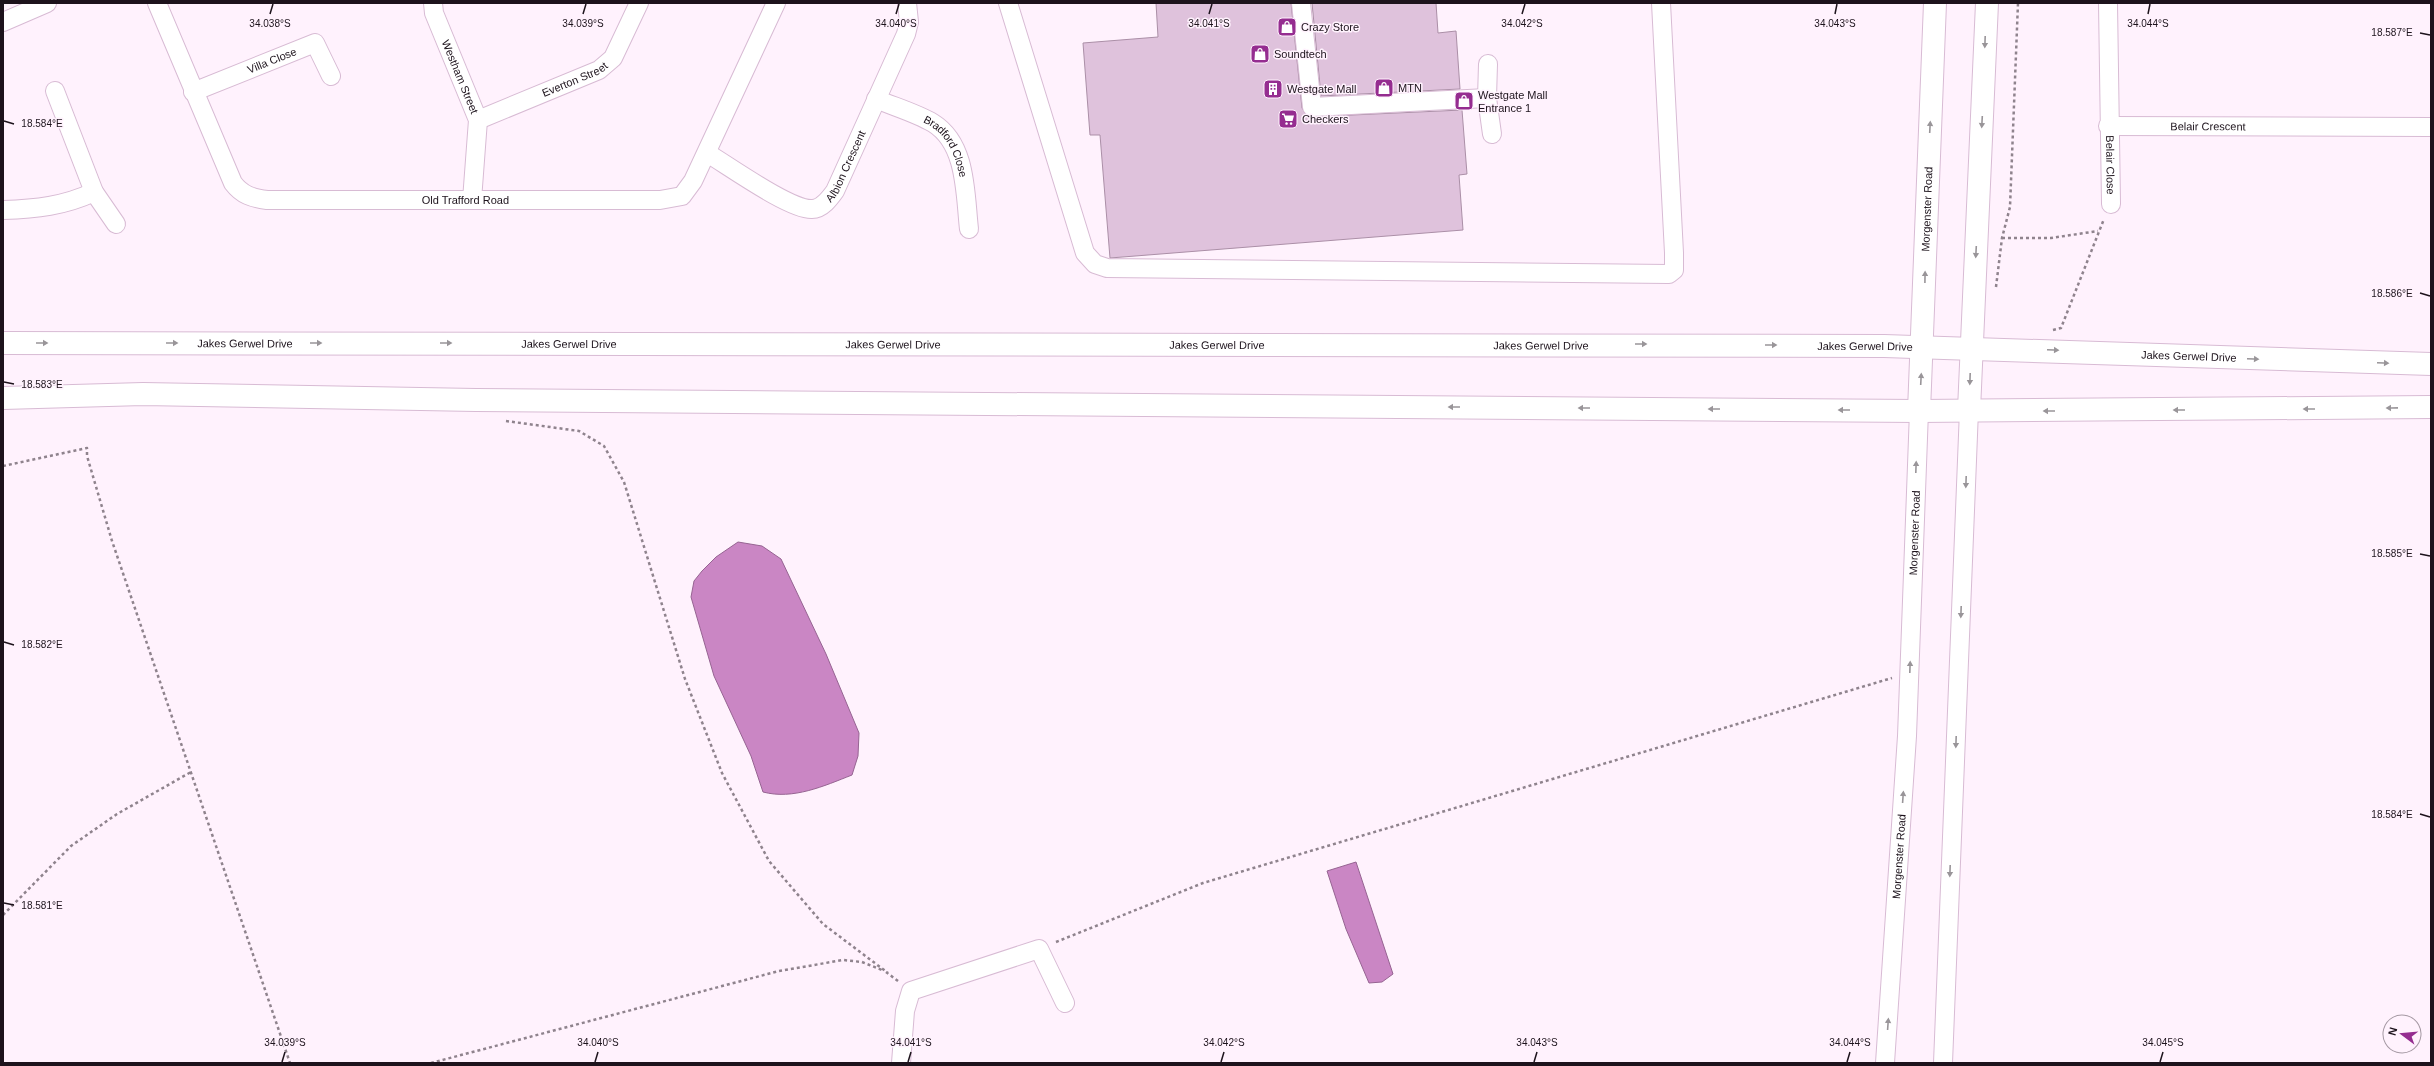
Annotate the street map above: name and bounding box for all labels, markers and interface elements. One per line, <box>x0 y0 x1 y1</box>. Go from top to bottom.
shop icon: Crazy Store <box>1276 16 1298 38</box>
text: 34.038°S <box>249 18 291 29</box>
text: 34.039°S <box>562 18 604 29</box>
text: 34.040°S <box>875 18 917 29</box>
text: 34.041°S <box>1188 18 1230 29</box>
text: 34.042°S <box>1501 18 1543 29</box>
text: 34.043°S <box>1814 18 1856 29</box>
text: 34.044°S <box>2127 18 2169 29</box>
place label: Crazy Store <box>1301 21 1359 33</box>
text: 18.587°E <box>2371 27 2413 38</box>
one-way arrow <box>1982 36 1989 48</box>
street label: Westham Street <box>440 38 481 115</box>
shop icon: Soundtech <box>1249 43 1271 65</box>
street label: Villa Close <box>246 45 298 76</box>
place label: Soundtech <box>1274 48 1327 60</box>
street label: Everton Street <box>540 59 610 99</box>
shop icon: MTN <box>1373 77 1395 99</box>
building icon: Westgate Mall <box>1262 78 1284 100</box>
place label: MTN <box>1398 82 1422 94</box>
place label: Westgate Mall <box>1287 83 1357 95</box>
place label: Westgate Mall Entrance 1 <box>1478 89 1548 114</box>
shop icon: Westgate Mall Entrance 1 <box>1453 90 1475 112</box>
supermarket icon: Checkers <box>1277 108 1299 130</box>
street label: Bradford Close <box>922 113 969 178</box>
place label: Checkers <box>1302 113 1349 125</box>
one-way arrow <box>1979 116 1985 129</box>
text: 18.584°E <box>21 118 63 129</box>
street label: Belair Crescent <box>2170 120 2246 132</box>
one-way arrow <box>1926 121 1933 133</box>
street label: Albion Crescent <box>823 129 868 204</box>
street label: Belair Close <box>2104 135 2117 195</box>
street label: Morgenster Road <box>1919 166 1935 252</box>
street label: Old Trafford Road <box>422 194 509 206</box>
one-way arrow <box>1972 246 1979 258</box>
one-way arrow <box>1922 270 1928 283</box>
text: 18.586°E <box>2371 288 2413 299</box>
street label: Jakes Gerwel Drive <box>197 337 293 349</box>
street label: Jakes Gerwel Drive <box>521 338 617 350</box>
street label: Jakes Gerwel Drive <box>845 338 941 350</box>
street label: Jakes Gerwel Drive <box>1169 339 1265 351</box>
street label: Jakes Gerwel Drive <box>1493 339 1589 352</box>
one-way arrow <box>36 340 49 346</box>
one-way arrow <box>166 340 179 346</box>
one-way arrow <box>310 340 323 346</box>
one-way arrow <box>440 340 453 346</box>
street label: Jakes Gerwel Drive <box>1817 340 1913 353</box>
one-way arrow <box>1635 341 1648 347</box>
one-way arrow <box>1765 342 1778 348</box>
one-way arrow <box>2047 347 2060 353</box>
street label: Jakes Gerwel Drive <box>2141 348 2237 364</box>
one-way arrow <box>2247 355 2259 362</box>
one-way arrow <box>2377 360 2390 366</box>
one-way arrow <box>1917 373 1924 385</box>
one-way arrow <box>1967 373 1973 386</box>
text: 18.583°E <box>21 379 63 390</box>
one-way arrow <box>1447 404 1460 410</box>
one-way arrow <box>1577 405 1590 411</box>
one-way arrow <box>2385 405 2398 411</box>
one-way arrow <box>1707 406 1720 412</box>
one-way arrow <box>2302 406 2315 412</box>
one-way arrow <box>1837 407 1850 413</box>
one-way arrow <box>2172 407 2185 413</box>
one-way arrow <box>2042 408 2055 414</box>
one-way arrow <box>1913 460 1919 473</box>
one-way arrow <box>1963 476 1970 488</box>
street label: Morgenster Road <box>1907 490 1922 576</box>
text: 18.585°E <box>2371 548 2413 559</box>
one-way arrow <box>1958 606 1964 619</box>
text: 18.582°E <box>21 639 63 650</box>
one-way arrow <box>1907 660 1913 673</box>
one-way arrow <box>1952 736 1959 748</box>
one-way arrow <box>1900 791 1907 803</box>
text: 18.584°E <box>2371 809 2413 820</box>
street label: Morgenster Road <box>1890 814 1908 899</box>
one-way arrow <box>1947 865 1954 878</box>
text: 18.581°E <box>21 900 63 911</box>
north arrow <box>2382 1014 2422 1054</box>
one-way arrow <box>1884 1018 1891 1030</box>
text: N <box>2386 1026 2399 1037</box>
text: 34.039°S <box>264 1037 306 1048</box>
text: 34.040°S <box>577 1037 619 1048</box>
text: 34.041°S <box>890 1037 932 1048</box>
text: 34.042°S <box>1203 1037 1245 1048</box>
text: 34.043°S <box>1516 1037 1558 1048</box>
text: 34.044°S <box>1829 1037 1871 1048</box>
text: 34.045°S <box>2142 1037 2184 1048</box>

